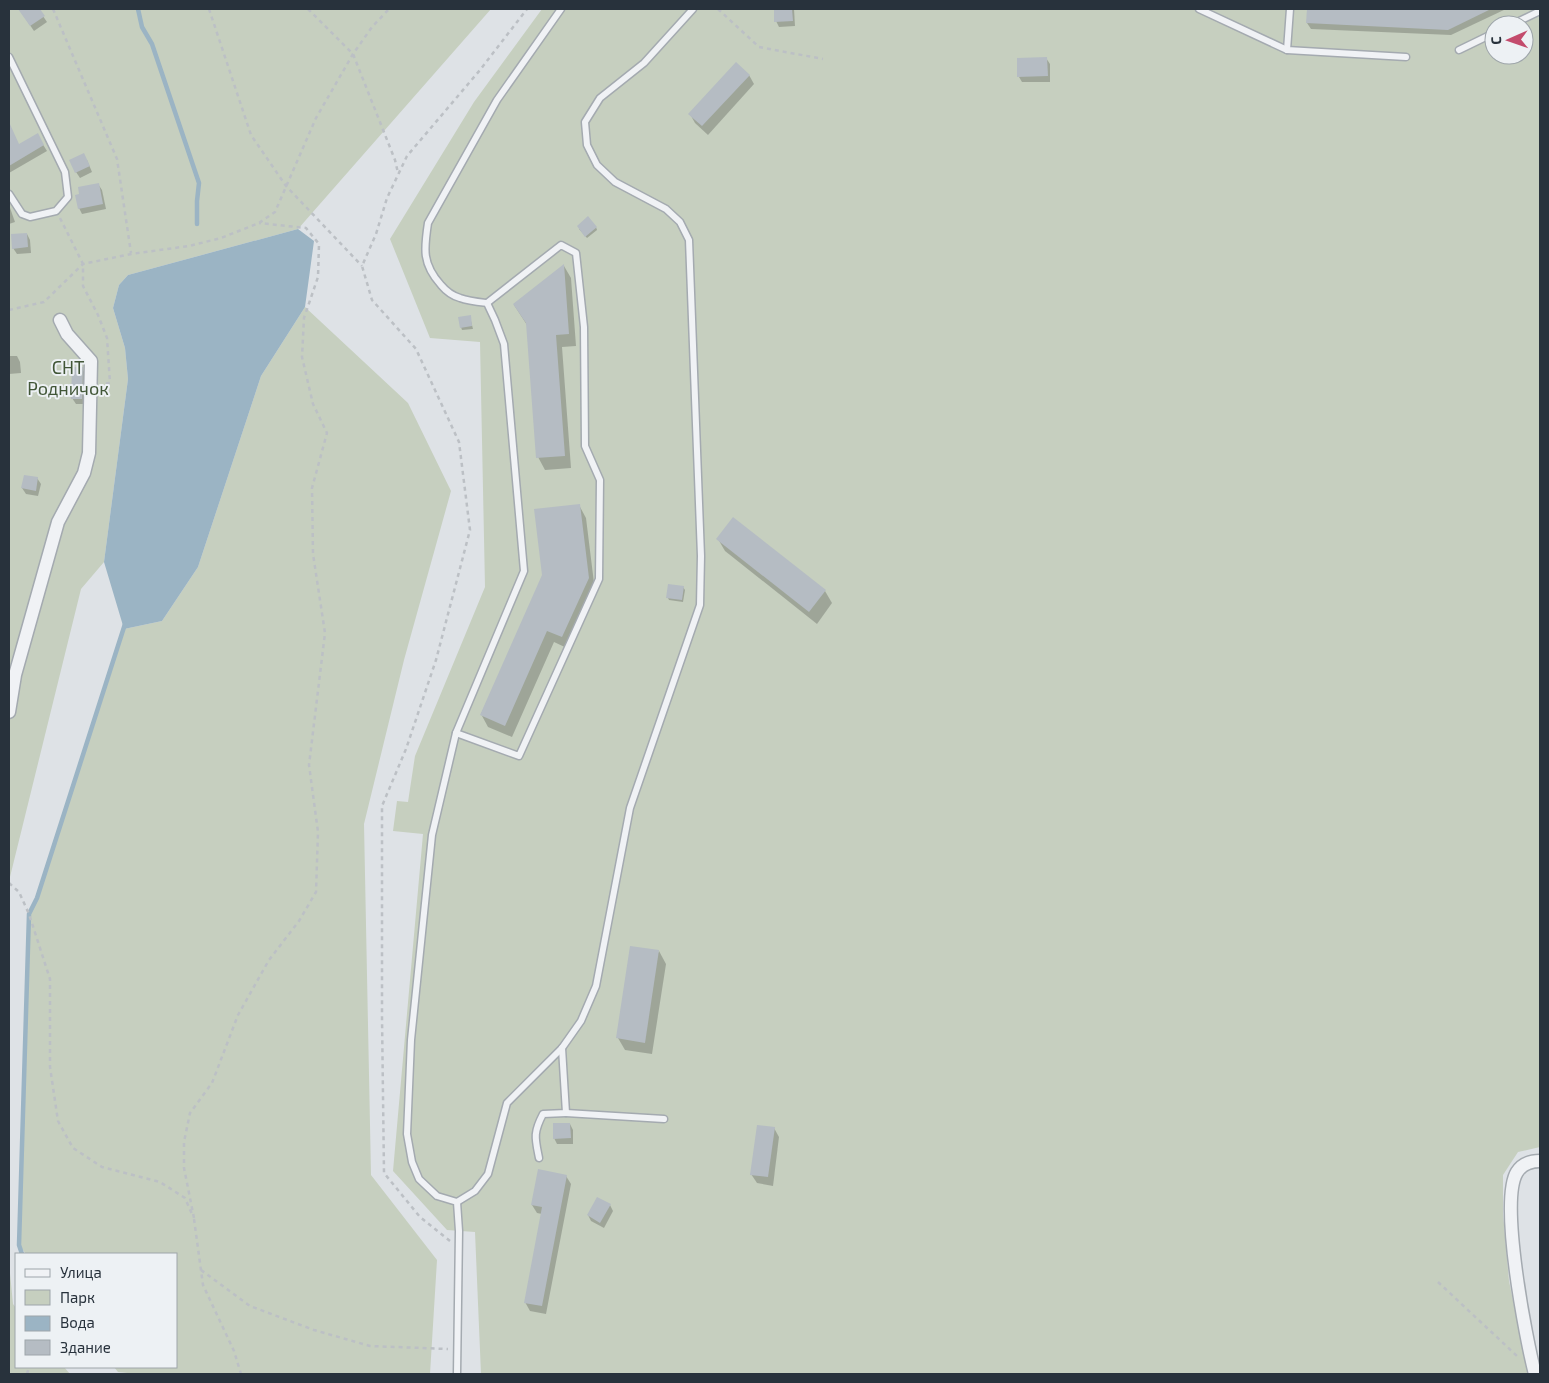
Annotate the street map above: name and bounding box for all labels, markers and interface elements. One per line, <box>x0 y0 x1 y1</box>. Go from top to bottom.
north arrow <box>1484 15 1534 65</box>
text: С <box>1487 36 1504 45</box>
park label: СНТ Родничок <box>27 356 109 399</box>
legend <box>15 1253 178 1368</box>
text: Улица <box>60 1263 102 1281</box>
text: Парк <box>60 1288 95 1306</box>
text: Вода <box>60 1313 95 1331</box>
text: Здание <box>60 1338 111 1356</box>

